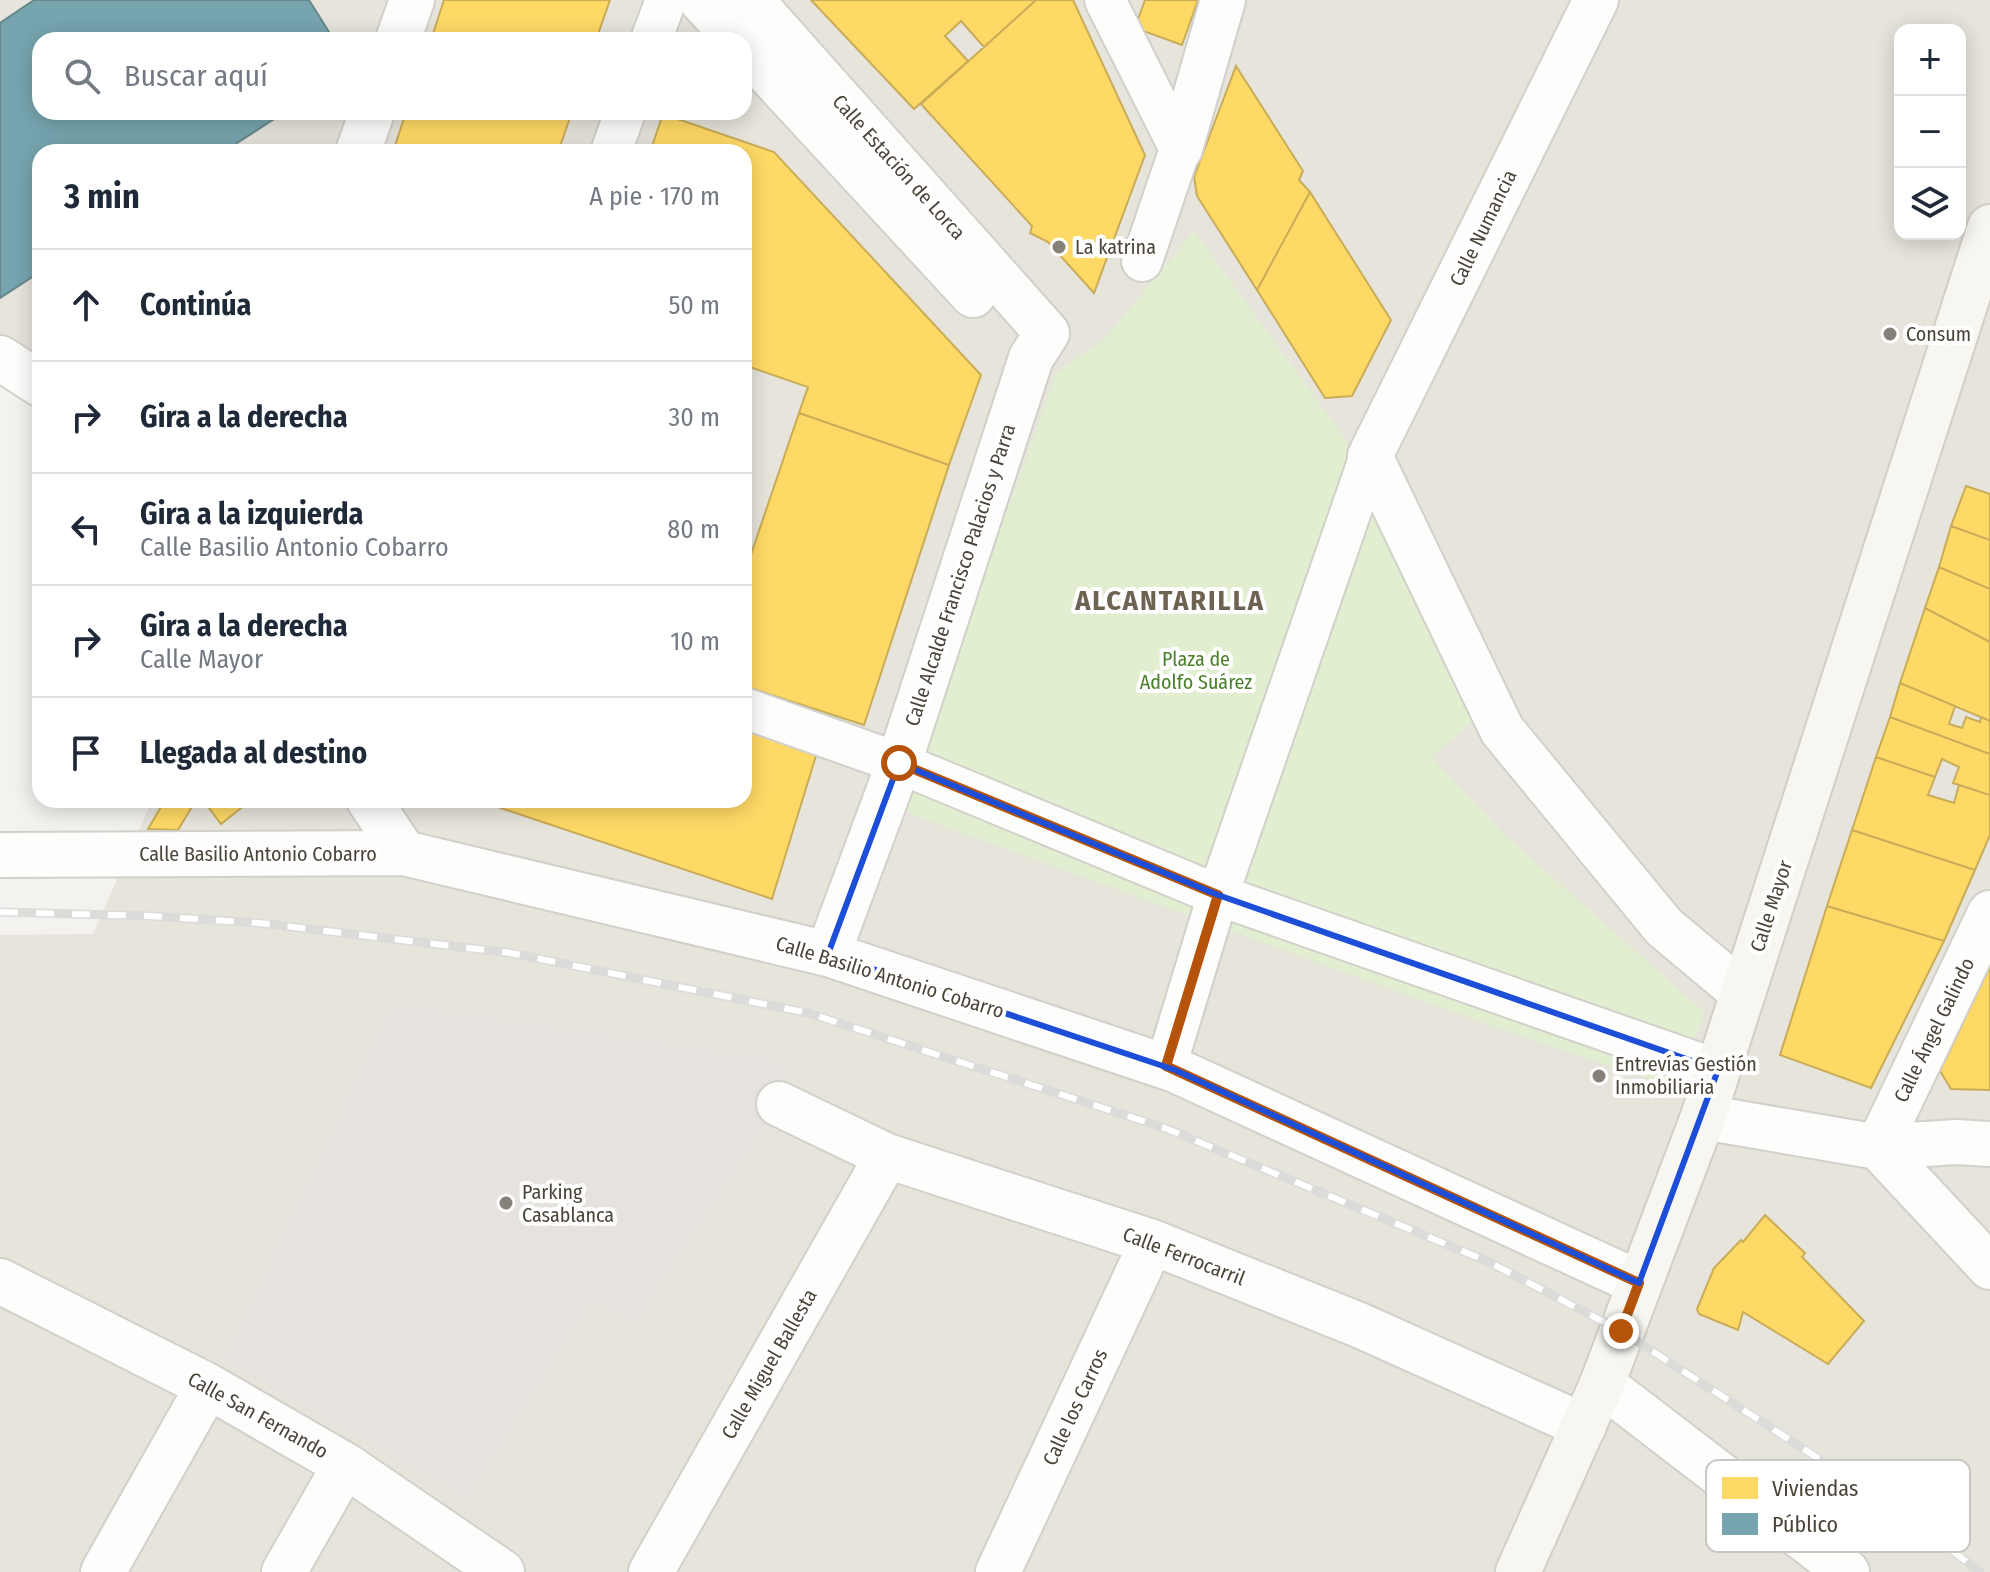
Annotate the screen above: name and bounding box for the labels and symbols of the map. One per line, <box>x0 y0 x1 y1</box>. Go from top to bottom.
street label: Calle Estación de Lorca <box>828 90 970 244</box>
street label: Calle Numancia <box>1445 166 1521 290</box>
place label: La katrina <box>1075 235 1156 259</box>
marker: La katrina <box>1050 238 1068 256</box>
place label: Consum <box>1906 322 1971 346</box>
marker: Consum <box>1881 325 1899 343</box>
street label: Calle Alcalde Francisco Palacios y Parra <box>900 421 1020 729</box>
district label: ALCANTARILLA <box>1074 584 1265 617</box>
park label: Plaza de Adolfo Suárez <box>1140 647 1252 694</box>
route start <box>881 745 917 781</box>
street label: Calle Basilio Antonio Cobarro <box>139 842 377 866</box>
street label: Calle Mayor <box>1745 857 1797 955</box>
street label: Calle Basilio Antonio Cobarro <box>773 931 1007 1023</box>
street label: Calle Ángel Galindo <box>1889 954 1979 1106</box>
place label: Entrevías Gestión Inmobiliaria <box>1615 1052 1757 1099</box>
marker: Entrevías Gestión Inmobiliaria <box>1590 1067 1608 1085</box>
place label: Parking Casablanca <box>522 1180 614 1227</box>
marker: Parking Casablanca <box>497 1194 515 1212</box>
street label: Calle Ferrocarril <box>1120 1222 1248 1290</box>
street label: Calle Miguel Ballesta <box>716 1285 822 1443</box>
route end <box>1603 1313 1639 1349</box>
street label: Calle los Carros <box>1038 1345 1112 1469</box>
street label: Calle San Fernando <box>184 1367 332 1463</box>
legend <box>1706 1460 1970 1552</box>
text: Viviendas <box>1772 1475 1858 1502</box>
text: Público <box>1772 1511 1838 1538</box>

